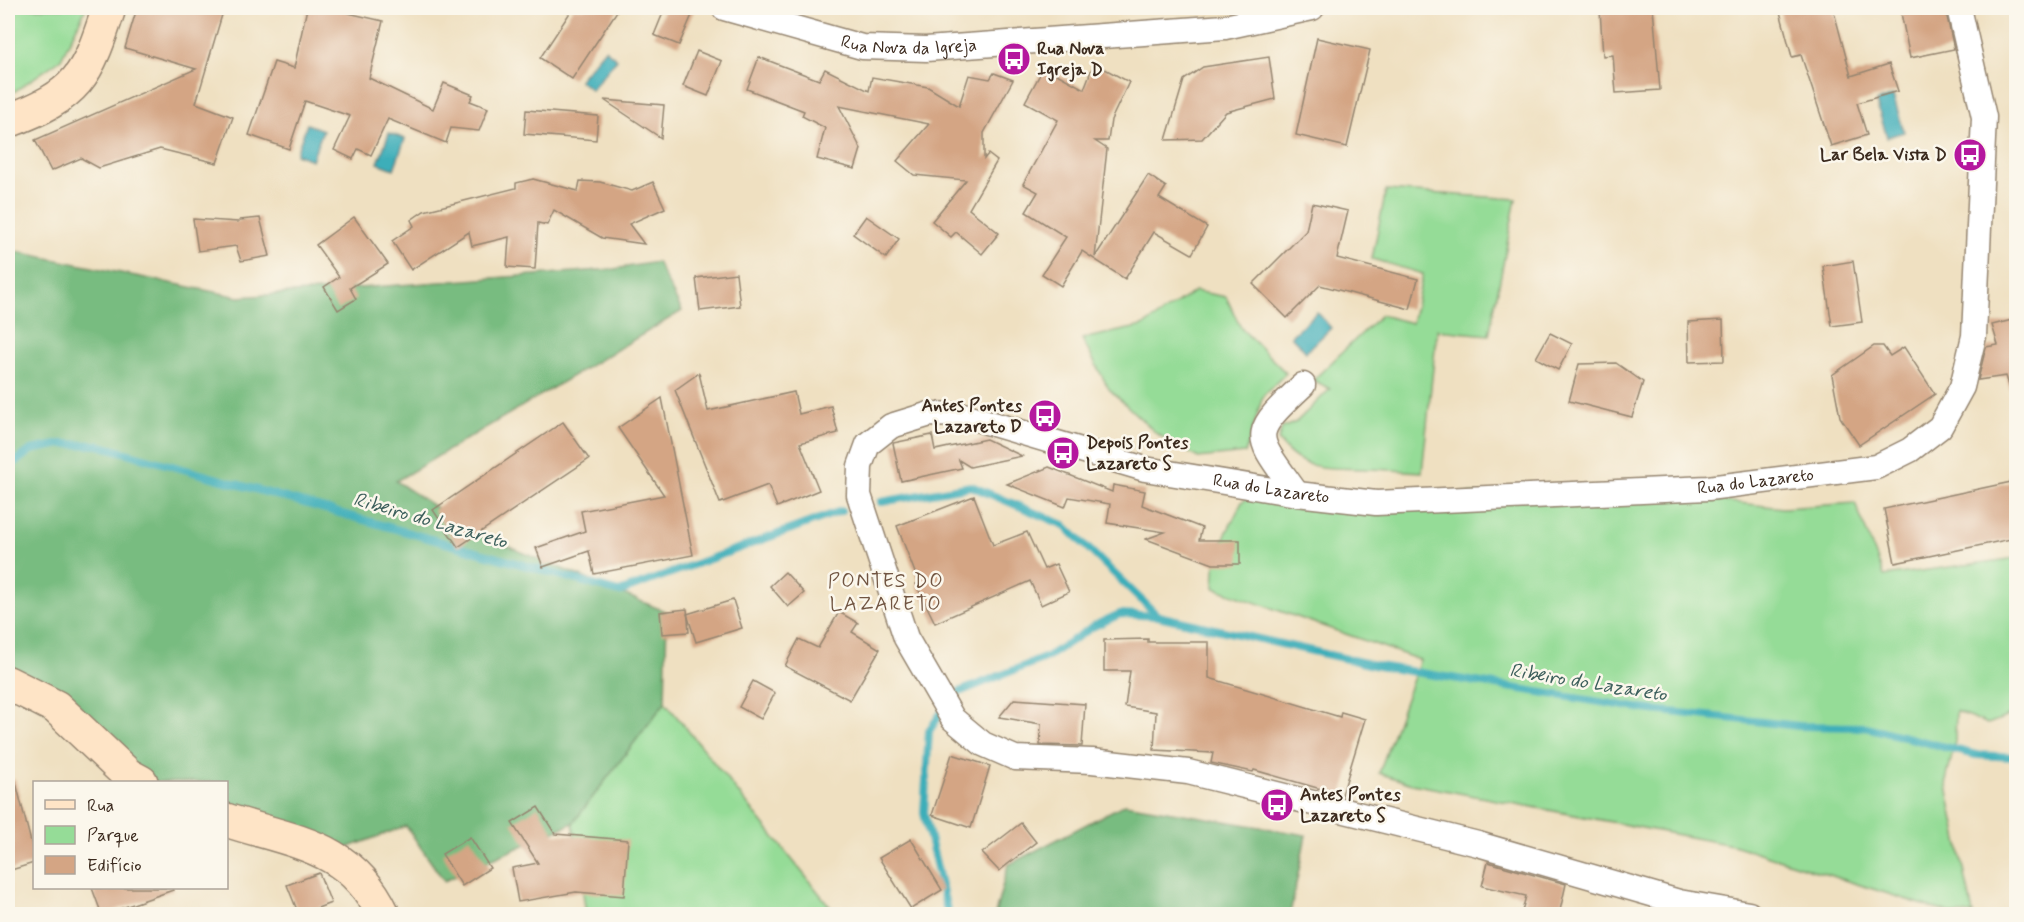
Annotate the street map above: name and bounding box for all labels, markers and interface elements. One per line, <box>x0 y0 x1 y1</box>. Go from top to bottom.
street label: Rua Nova da Igreja <box>838 30 978 61</box>
place label: Rua Nova Igreja D <box>1037 37 1105 82</box>
bus stop icon: Rua Nova Igreja D <box>996 41 1032 77</box>
bus stop icon: Lar Bela Vista D <box>1952 137 1988 173</box>
place label: Lar Bela Vista D <box>1820 143 1947 167</box>
place label: Antes Pontes Lazareto D <box>921 394 1022 439</box>
bus stop icon: Antes Pontes Lazareto D <box>1027 398 1063 434</box>
place label: Depois Pontes Lazareto S <box>1086 431 1188 476</box>
bus stop icon: Depois Pontes Lazareto S <box>1045 435 1081 471</box>
street label: Rua do Lazareto <box>1697 463 1815 500</box>
street label: Rua do Lazareto <box>1211 468 1331 510</box>
water label: Ribeiro do Lazareto <box>350 486 511 556</box>
district label: PONTES DO LAZARETO <box>828 568 944 618</box>
water label: Ribeiro do Lazareto <box>1507 657 1669 709</box>
legend <box>33 781 228 889</box>
place label: Antes Pontes Lazareto S <box>1300 783 1401 828</box>
bus stop icon: Antes Pontes Lazareto S <box>1259 787 1295 823</box>
text: Rua <box>87 794 114 818</box>
text: Parque <box>87 824 139 848</box>
text: Edifício <box>87 854 142 878</box>

